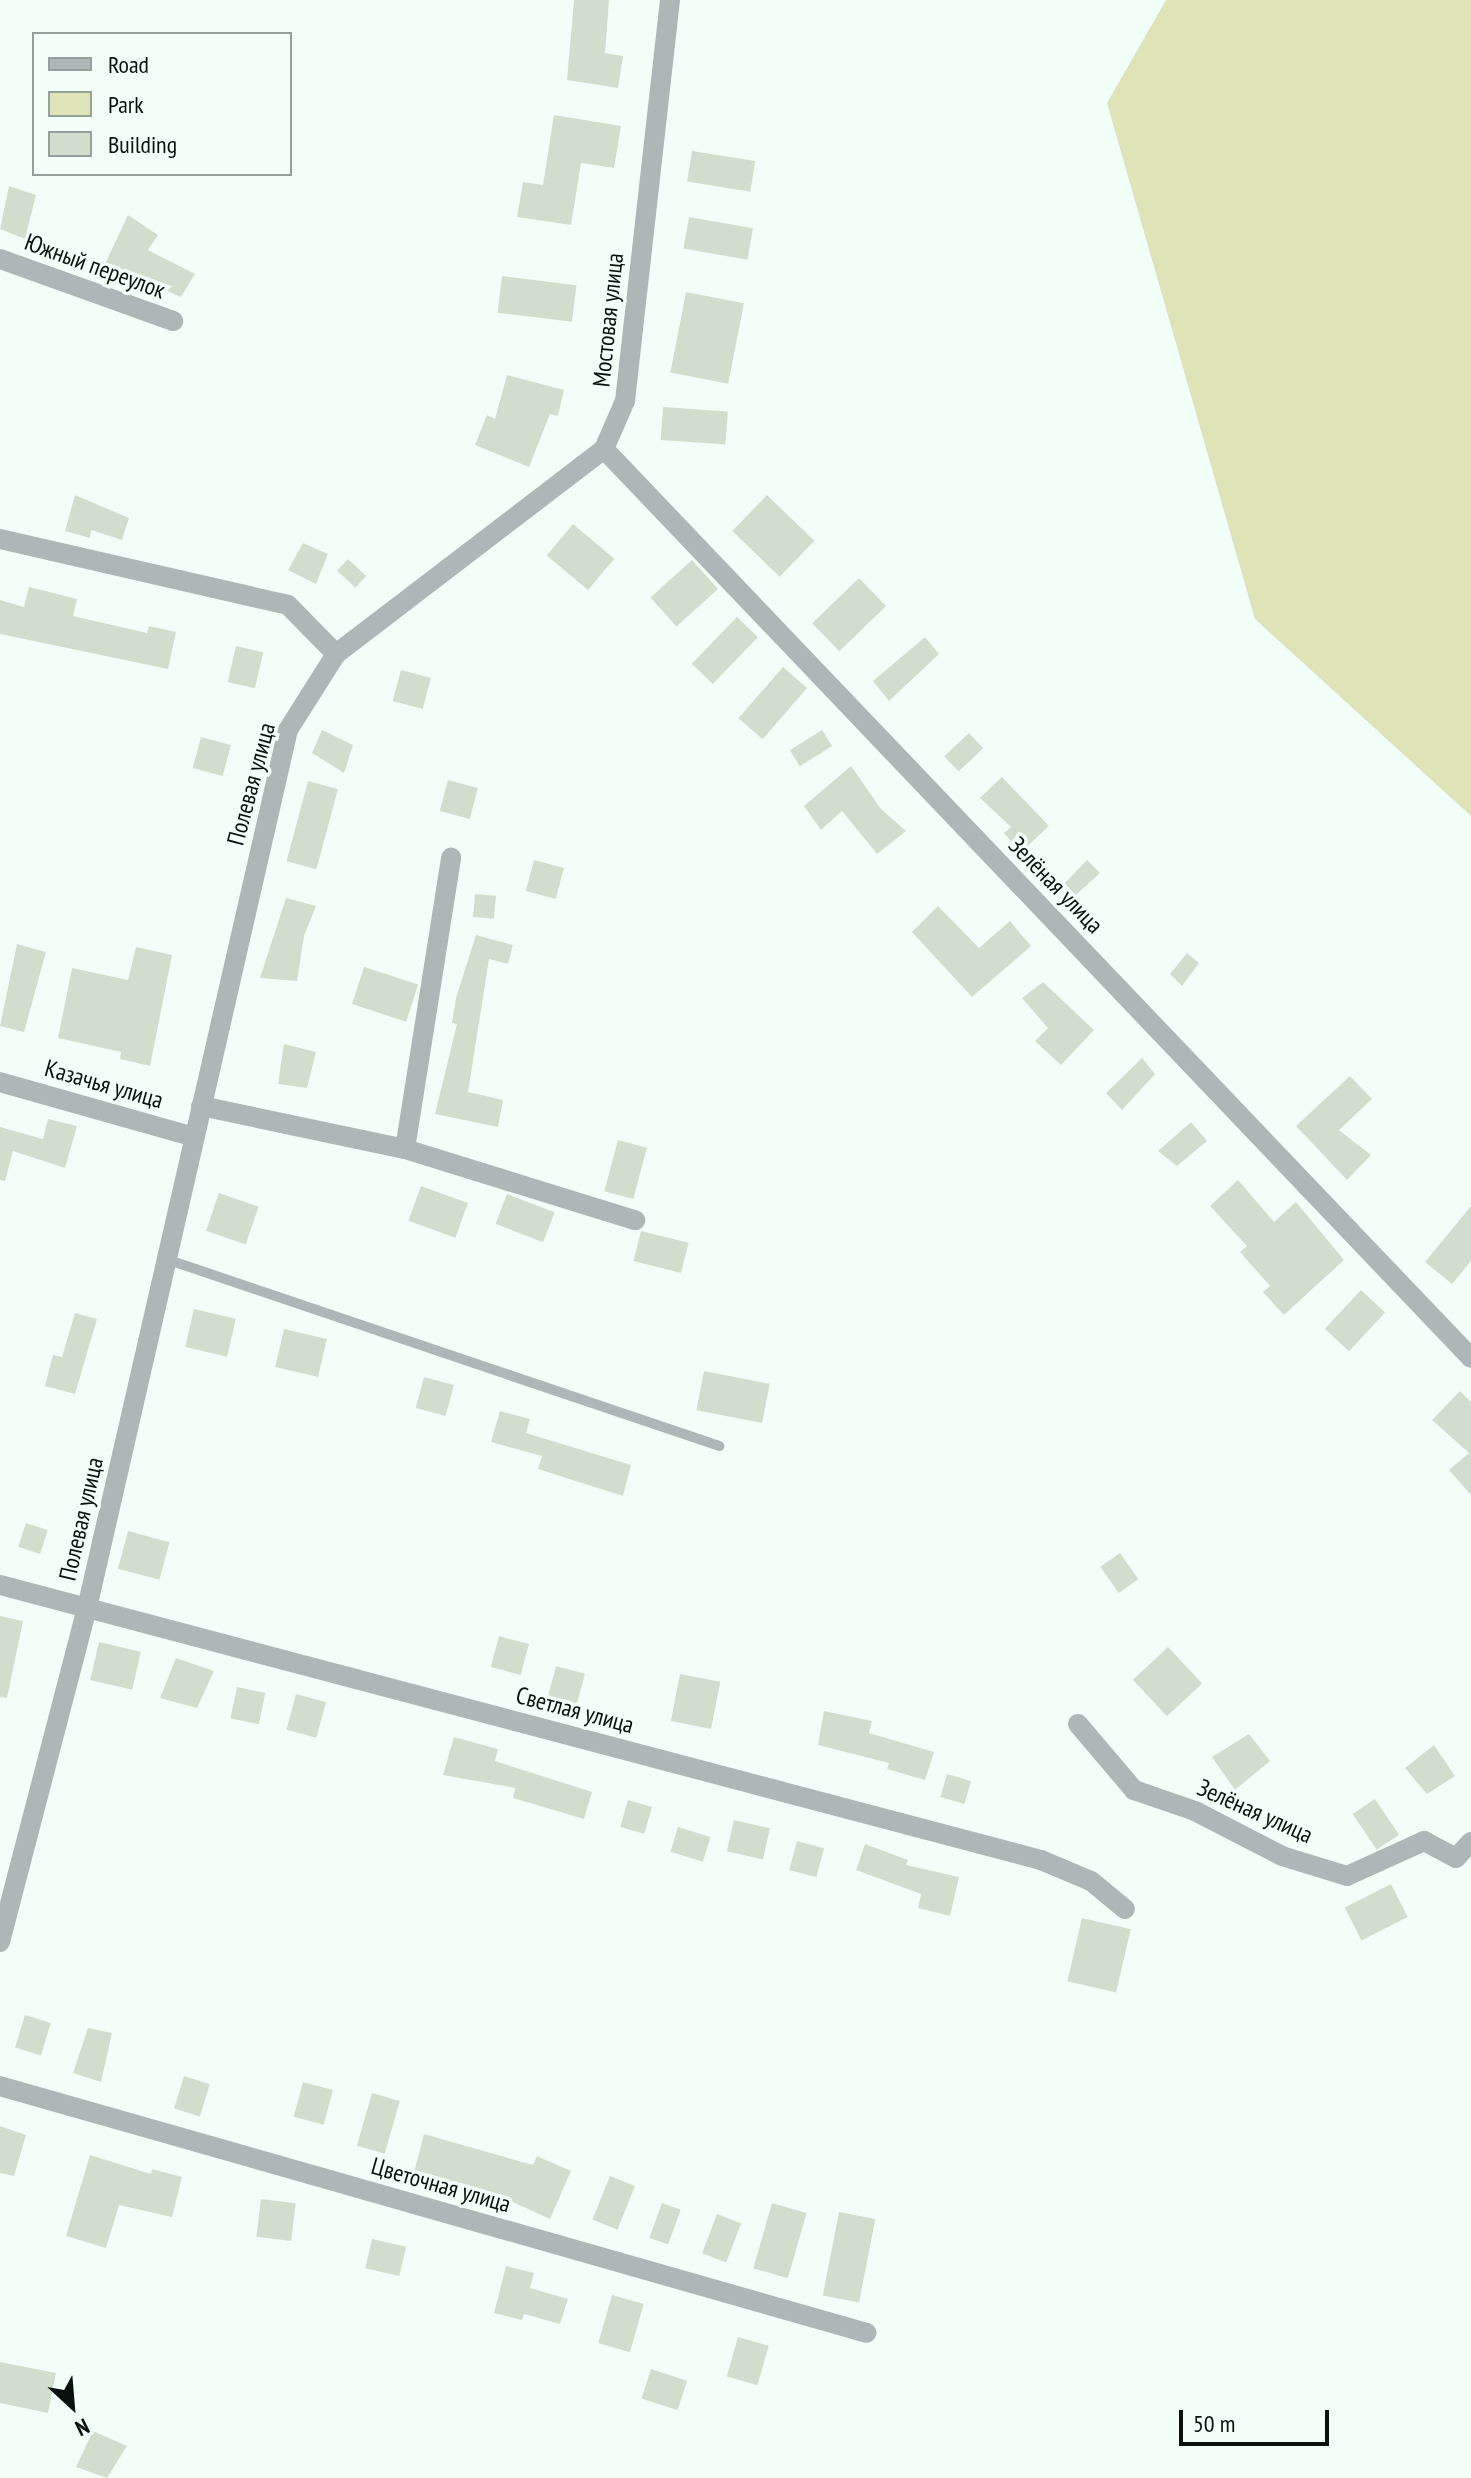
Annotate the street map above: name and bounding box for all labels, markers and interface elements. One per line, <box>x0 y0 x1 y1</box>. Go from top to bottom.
legend <box>32 32 292 176</box>
text: Road <box>108 49 149 80</box>
text: Park <box>108 89 144 120</box>
text: Building <box>108 129 177 160</box>
street label: Южный переулок <box>21 227 169 305</box>
street label: Мостовая улица <box>587 252 629 388</box>
street label: Полевая улица <box>221 720 281 848</box>
street label: Зелёная улица <box>1003 831 1109 939</box>
street label: Казачья улица <box>42 1053 166 1115</box>
street label: Полевая улица <box>53 1455 109 1583</box>
street label: Светлая улица <box>513 1680 637 1740</box>
street label: Зелёная улица <box>1193 1773 1317 1849</box>
street label: Цветочная улица <box>368 2151 514 2219</box>
north arrow <box>32 2366 112 2446</box>
scale bar <box>1183 2394 1333 2444</box>
text: 50 m <box>1193 2408 1235 2439</box>
text: N <box>71 2412 94 2443</box>

